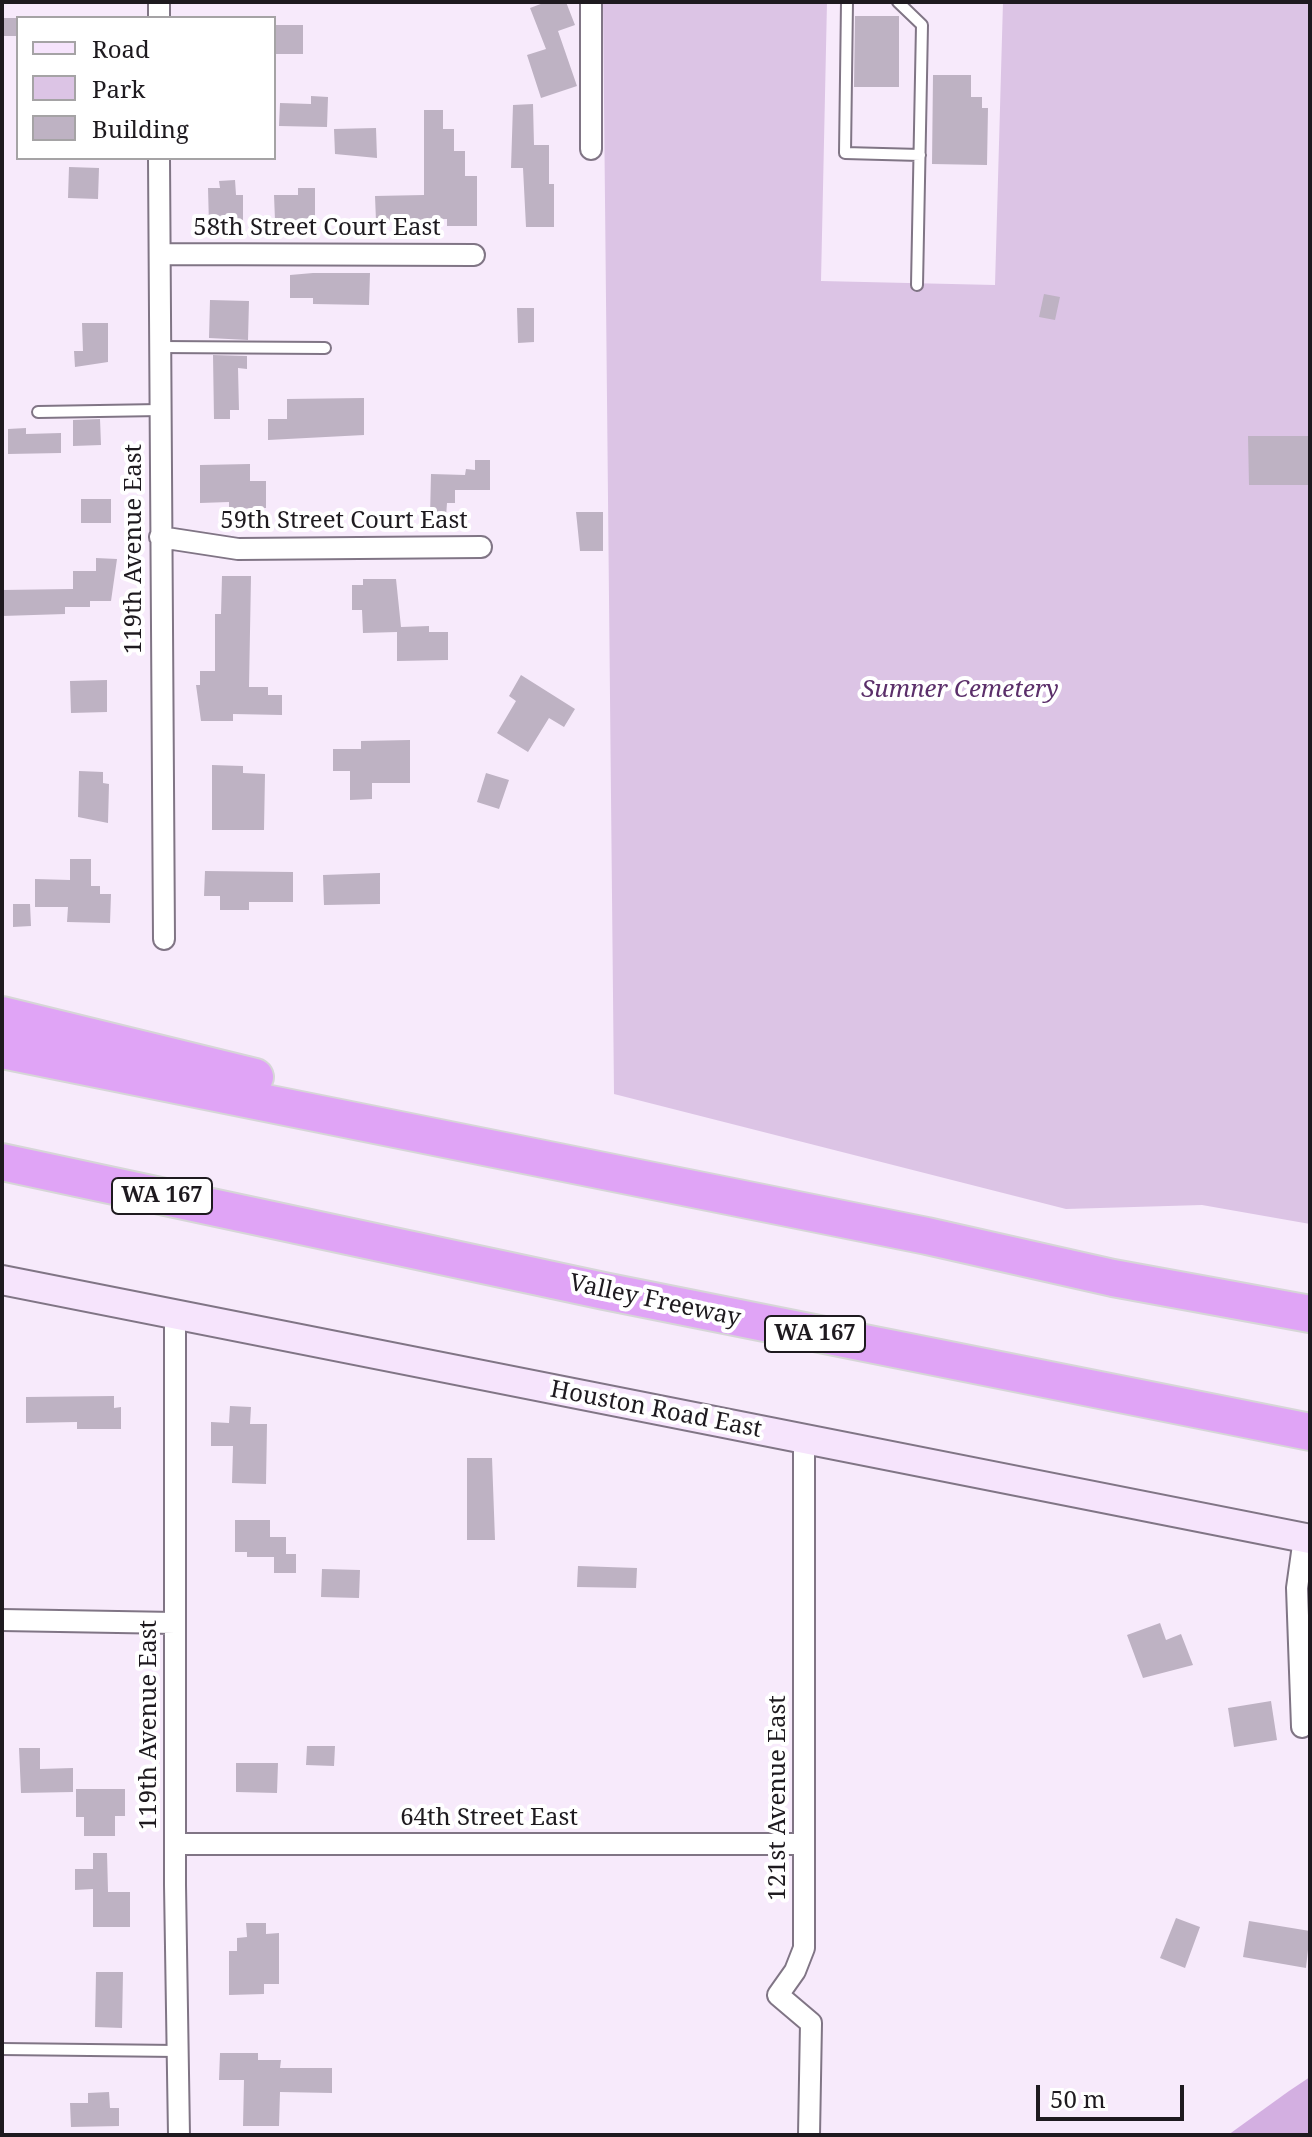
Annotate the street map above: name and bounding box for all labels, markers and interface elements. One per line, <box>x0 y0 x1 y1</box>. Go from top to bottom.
legend <box>16 16 276 160</box>
text: Road <box>92 32 150 65</box>
text: Park <box>92 72 145 105</box>
text: Building <box>92 112 189 145</box>
street label: 58th Street Court East <box>193 214 441 242</box>
street label: 119th Avenue East <box>120 444 148 654</box>
street label: 59th Street Court East <box>220 507 468 535</box>
park label: Sumner Cemetery <box>861 676 1059 704</box>
road number: WA 167 <box>112 1178 212 1214</box>
street label: Valley Freeway <box>567 1269 743 1333</box>
road number: WA 167 <box>765 1316 865 1352</box>
street label: Houston Road East <box>548 1375 764 1445</box>
street label: 119th Avenue East <box>135 1620 163 1830</box>
street label: 121st Avenue East <box>764 1695 792 1901</box>
street label: 64th Street East <box>400 1804 578 1832</box>
scale bar <box>1040 2069 1188 2119</box>
text: 50 m <box>1050 2082 1106 2115</box>

